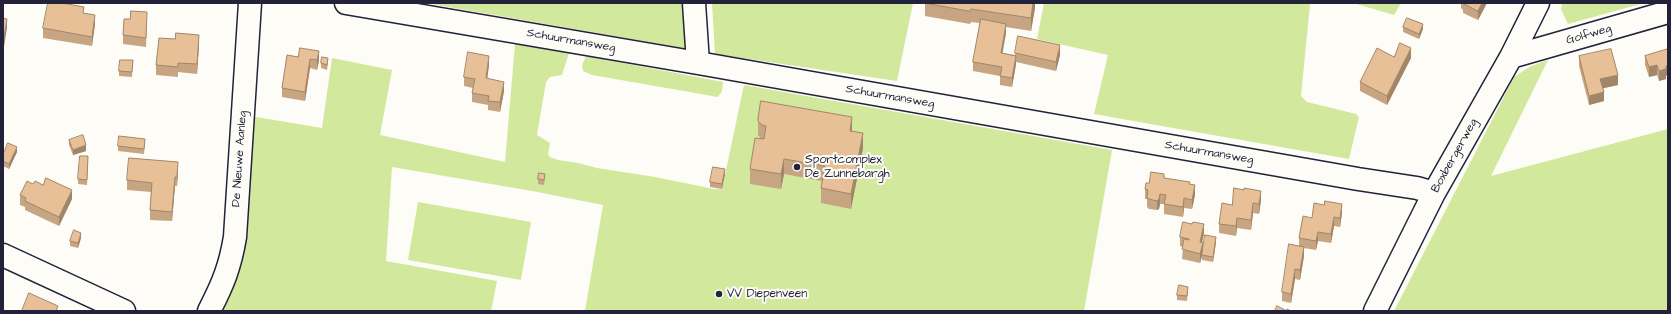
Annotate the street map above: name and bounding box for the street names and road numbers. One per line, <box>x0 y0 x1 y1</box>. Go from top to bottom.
street label: Golfweg <box>1565 22 1613 48</box>
street label: Schuurmansweg <box>525 26 617 56</box>
street label: Schuurmansweg <box>844 82 936 112</box>
street label: De Nieuwe Aanleg <box>229 110 251 208</box>
street label: Boxbergerweg <box>1429 116 1481 196</box>
street label: Schuurmansweg <box>1163 138 1255 168</box>

